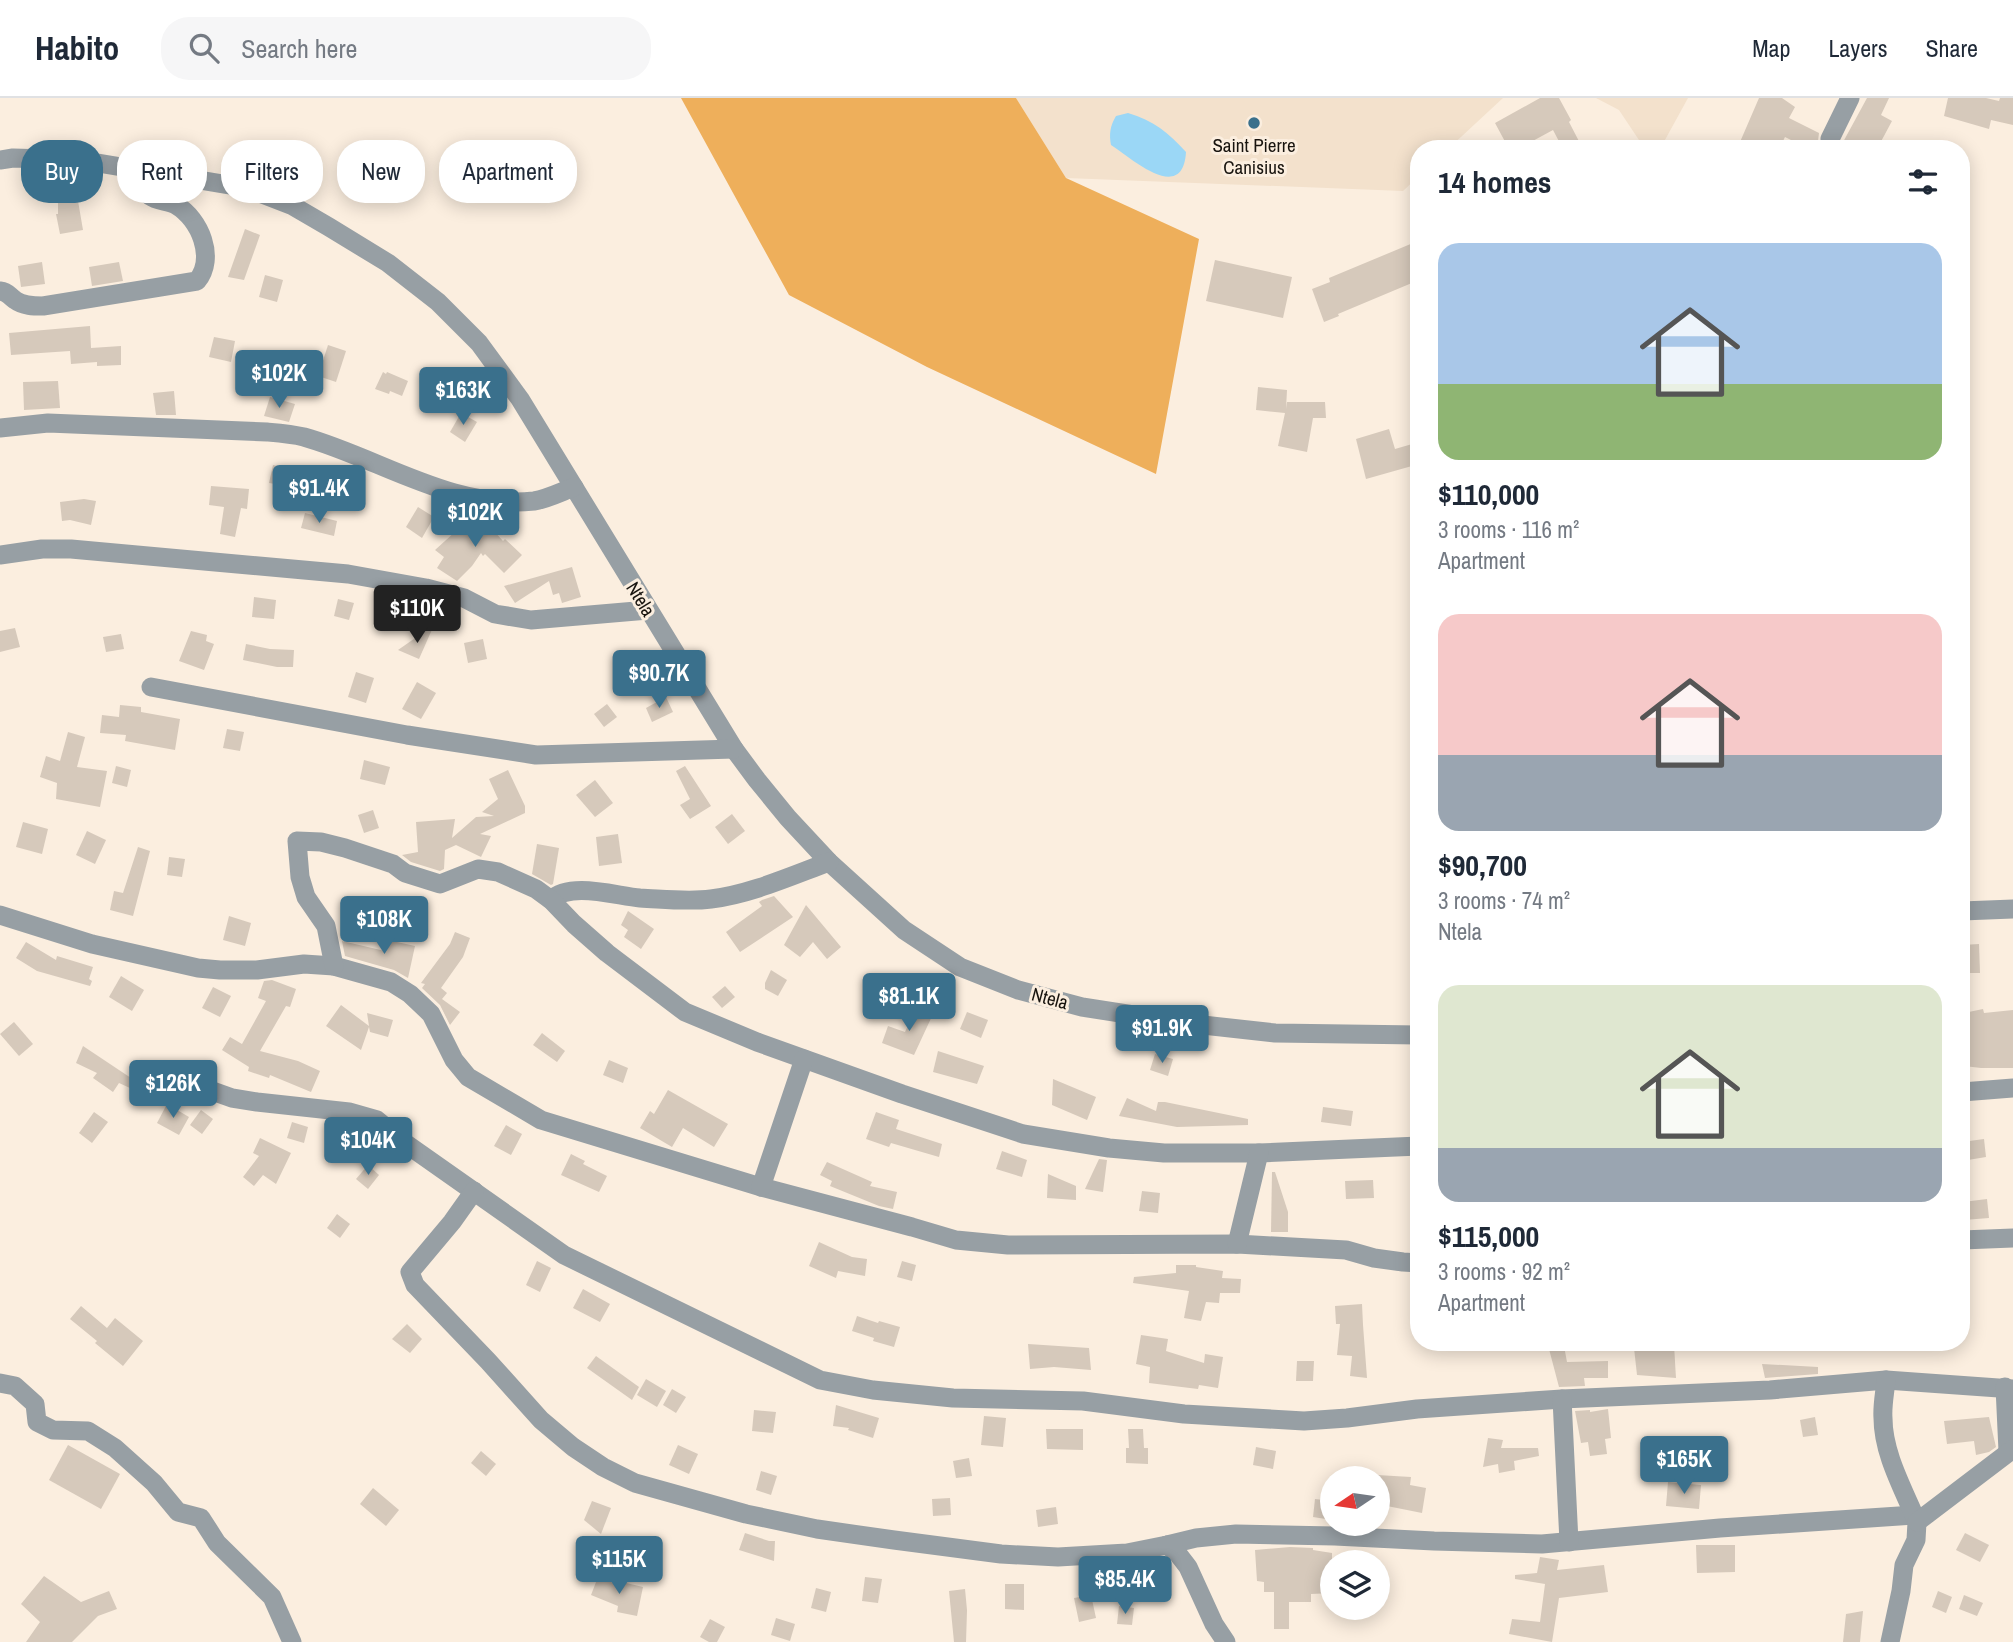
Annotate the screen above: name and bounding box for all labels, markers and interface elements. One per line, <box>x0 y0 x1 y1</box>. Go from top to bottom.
search box <box>161 17 651 80</box>
text: Habito <box>35 26 119 70</box>
icon: search <box>185 29 223 67</box>
text: Search here <box>241 31 357 66</box>
text: Map <box>1752 32 1790 64</box>
text: Layers <box>1828 32 1887 64</box>
text: Share <box>1925 32 1978 64</box>
marker: Saint Pierre Canisius <box>1246 115 1262 131</box>
place label: Saint Pierre Canisius <box>1212 132 1296 180</box>
chip: Buy <box>21 140 103 203</box>
chip: Rent <box>117 140 207 203</box>
chip: Filters <box>221 140 323 203</box>
chip: New <box>337 140 425 203</box>
chip: Apartment <box>439 140 577 203</box>
text: 14 homes <box>1438 162 1552 202</box>
icon: filters <box>1904 163 1942 201</box>
icon: home <box>1627 289 1753 415</box>
pin: $102K <box>230 350 328 410</box>
text: $102K <box>251 357 307 388</box>
pin: $163K <box>414 368 512 427</box>
text: $163K <box>435 374 491 405</box>
pin: $91.4K <box>262 466 376 525</box>
text: $91.4K <box>289 472 349 503</box>
text: $110,000 <box>1438 474 1539 514</box>
pin: $102K <box>426 490 524 549</box>
text: $102K <box>447 496 503 527</box>
text: 3 rooms · 116 m² <box>1438 514 1579 545</box>
text: Apartment <box>1438 545 1525 576</box>
street label: Ntela <box>620 577 662 622</box>
pin: $110K <box>368 586 466 645</box>
text: $110K <box>390 592 444 623</box>
pin: $90.7K <box>602 650 716 710</box>
text: $90.7K <box>629 657 689 688</box>
icon: home <box>1627 660 1753 786</box>
text: $90,700 <box>1438 845 1527 885</box>
text: 3 rooms · 74 m² <box>1438 885 1570 916</box>
pin: $108K <box>335 896 433 956</box>
text: $108K <box>356 903 412 934</box>
text: Ntela <box>1438 916 1482 947</box>
pin: $81.1K <box>852 974 966 1033</box>
text: $81.1K <box>879 980 939 1011</box>
street label: Ntela <box>1029 981 1071 1015</box>
pin: $91.9K <box>1105 1006 1219 1065</box>
text: $91.9K <box>1132 1012 1192 1043</box>
icon: home <box>1627 1031 1753 1157</box>
pin: $126K <box>124 1060 222 1120</box>
text: $126K <box>145 1067 201 1098</box>
pin: $104K <box>319 1118 417 1177</box>
text: $104K <box>340 1124 396 1155</box>
text: $115,000 <box>1438 1216 1539 1256</box>
text: 3 rooms · 92 m² <box>1438 1256 1570 1287</box>
text: Apartment <box>1438 1287 1525 1318</box>
pin: $165K <box>1635 1436 1733 1496</box>
text: $165K <box>1656 1443 1712 1474</box>
north arrow <box>1320 1466 1390 1536</box>
map controls <box>1320 1466 1390 1620</box>
pin: $115K <box>570 1536 668 1596</box>
text: $115K <box>592 1543 646 1574</box>
button: layers <box>1320 1550 1390 1620</box>
pin: $85.4K <box>1068 1556 1182 1616</box>
text: $85.4K <box>1095 1563 1155 1594</box>

